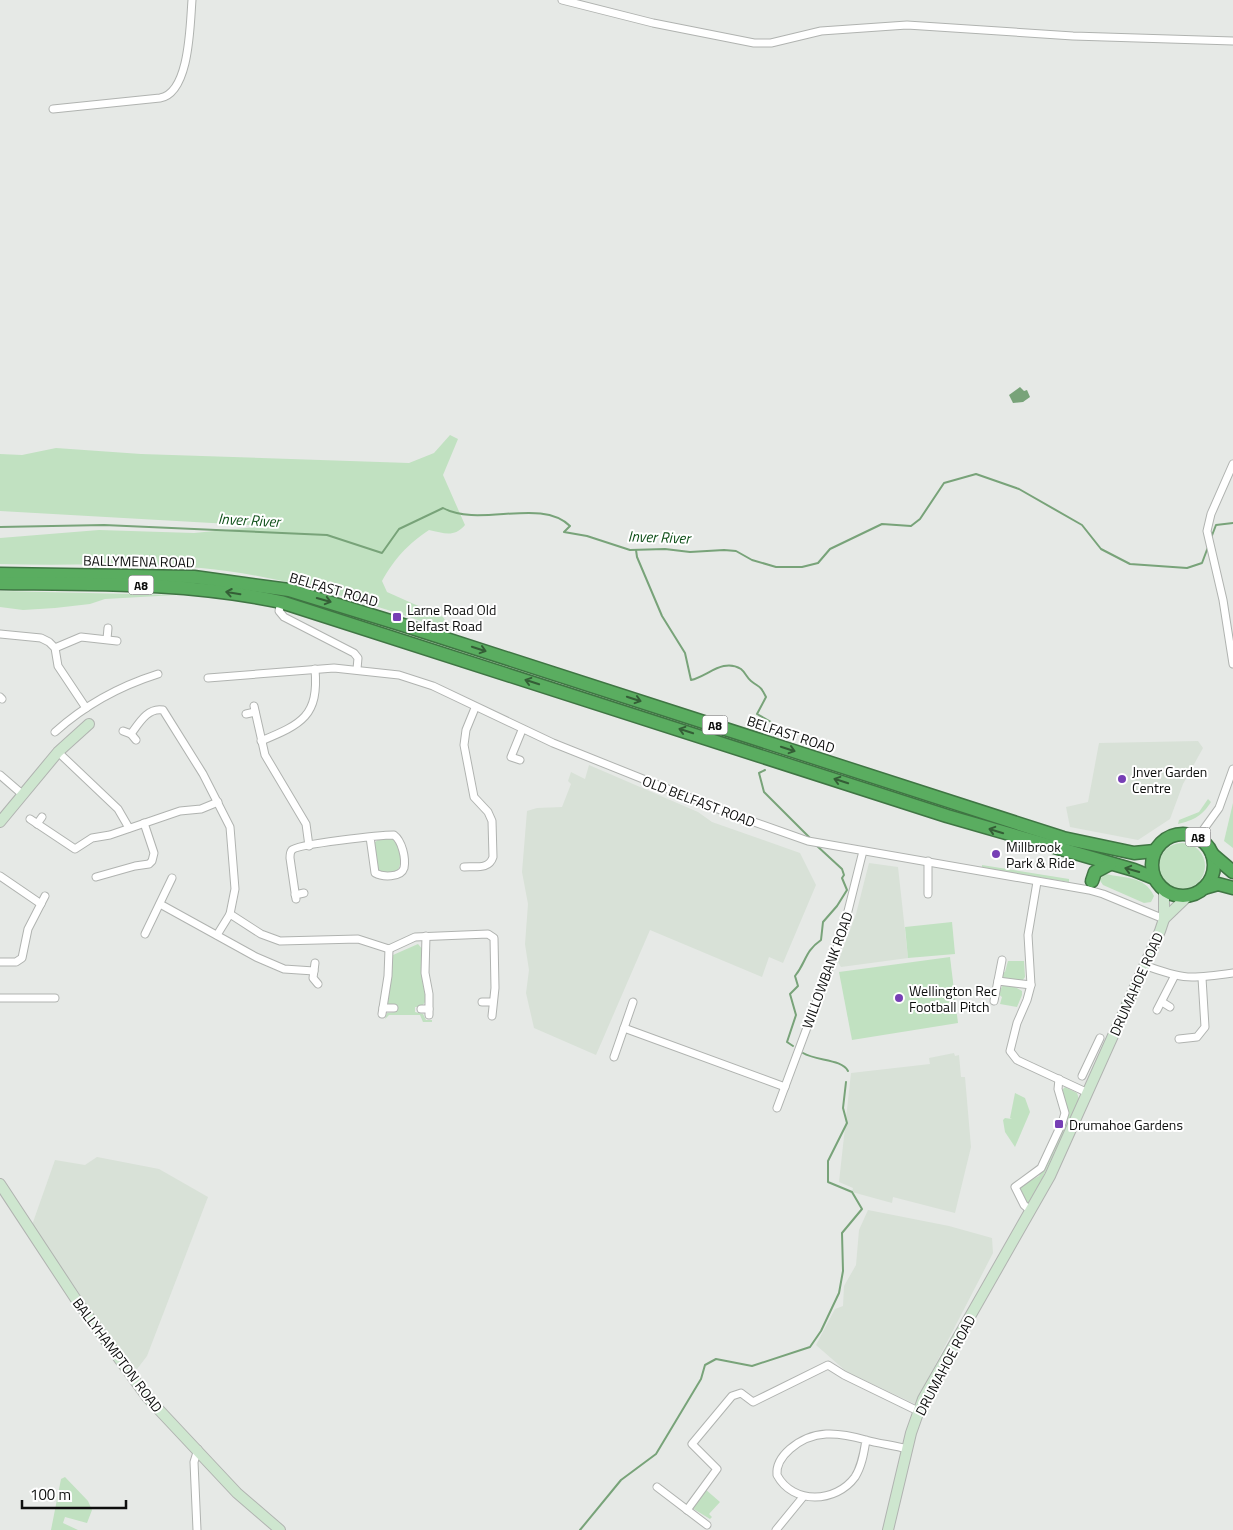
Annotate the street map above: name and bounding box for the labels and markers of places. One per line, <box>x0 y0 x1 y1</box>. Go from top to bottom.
place label: Larne Road Old Belfast Road <box>407 599 497 636</box>
marker: Larne Road Old Belfast Road <box>391 611 403 623</box>
place label: Jnver Garden Centre <box>1132 761 1207 798</box>
marker: Jnver Garden Centre <box>1116 773 1128 785</box>
place label: Millbrook Park & Ride <box>1006 836 1075 873</box>
marker: Millbrook Park & Ride <box>990 848 1002 860</box>
place label: Wellington Rec Football Pitch <box>909 980 997 1017</box>
marker: Wellington Rec Football Pitch <box>893 992 905 1004</box>
place label: Drumahoe Gardens <box>1069 1114 1183 1135</box>
marker: Drumahoe Gardens <box>1053 1118 1065 1130</box>

